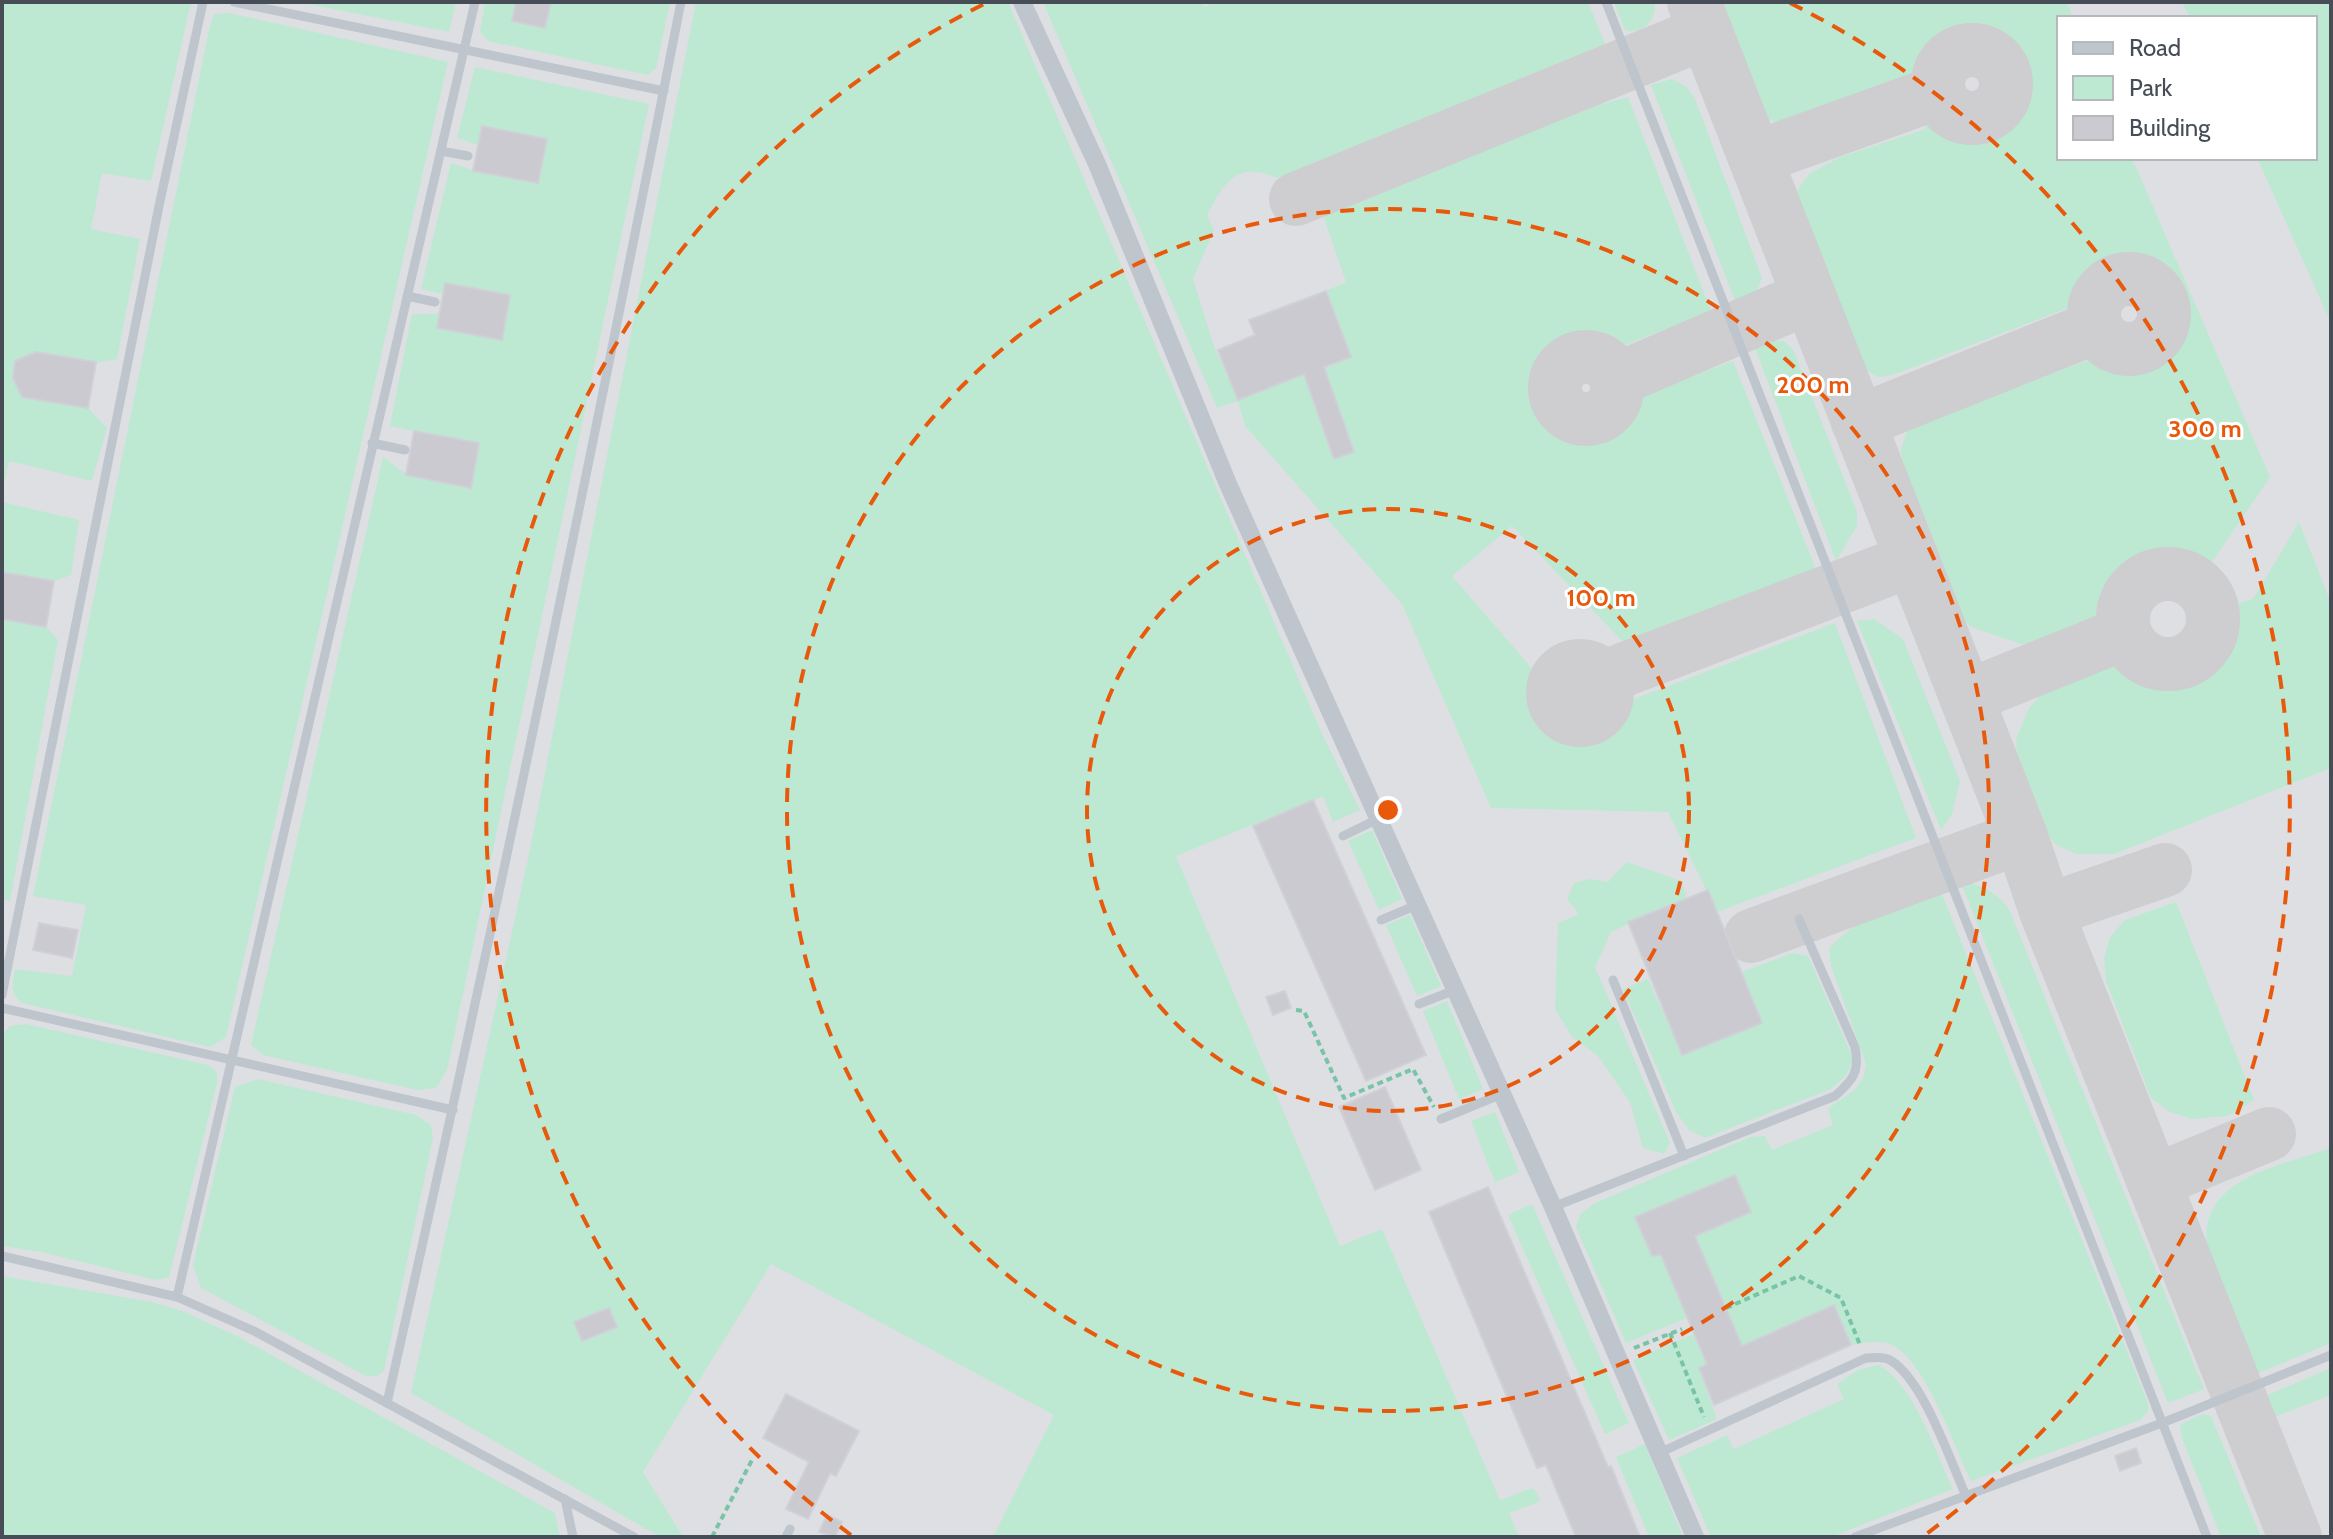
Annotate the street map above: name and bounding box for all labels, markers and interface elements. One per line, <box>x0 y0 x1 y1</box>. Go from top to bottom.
legend <box>2057 16 2317 160</box>
text: Road <box>2129 33 2181 62</box>
text: Park <box>2129 73 2172 102</box>
text: Building <box>2129 113 2211 142</box>
text: 200 m <box>1777 370 1849 399</box>
text: 300 m <box>2168 414 2242 443</box>
text: 100 m <box>1566 583 1636 612</box>
centre of rings <box>1374 796 1402 824</box>

